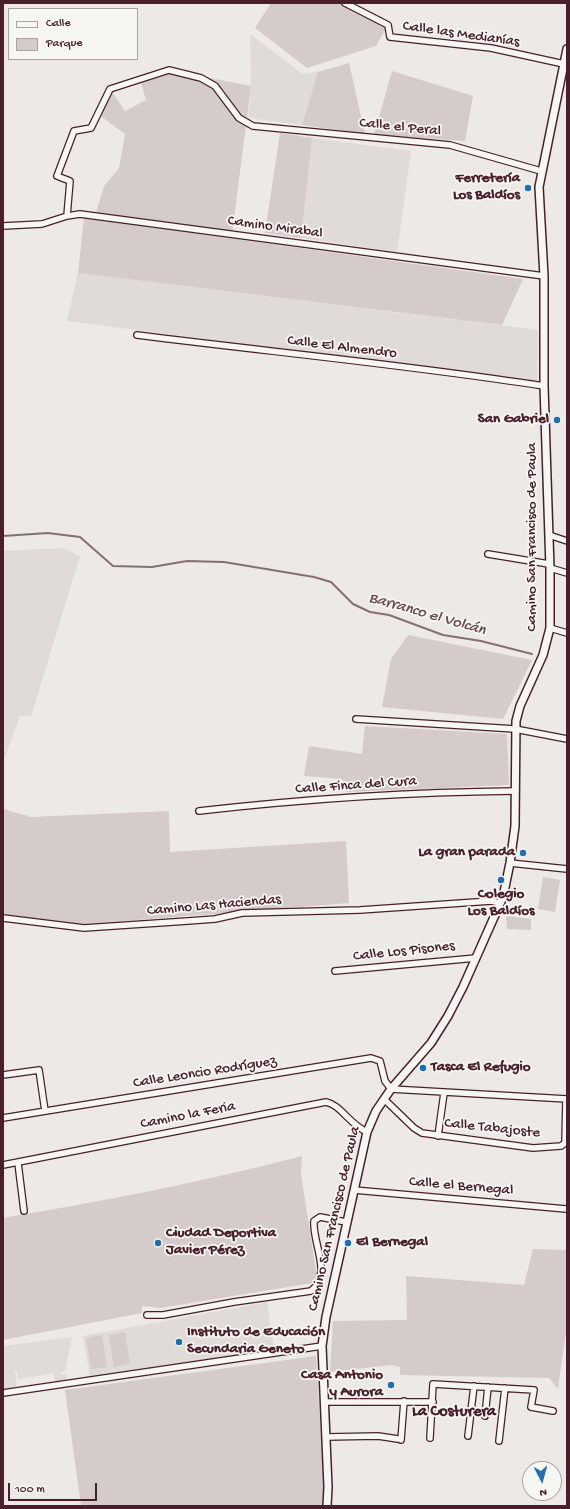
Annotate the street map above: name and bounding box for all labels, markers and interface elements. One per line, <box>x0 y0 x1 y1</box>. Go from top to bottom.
legend <box>8 8 138 60</box>
text: Calle <box>46 17 71 31</box>
street label: Calle las Medianías <box>401 18 521 52</box>
text: Parque <box>46 37 83 51</box>
street label: Calle el Peral <box>358 115 442 141</box>
place label: Ferretería Los Baldíos <box>453 170 520 205</box>
marker: Ferretería Los Baldíos <box>523 183 533 193</box>
street label: Camino Mirabal <box>226 212 324 244</box>
street label: Calle El Almendro <box>286 332 398 364</box>
place label: San Gabriel <box>478 411 549 429</box>
marker: San Gabriel <box>552 415 562 425</box>
street label: Camino San Francisco de Paula <box>524 443 542 631</box>
water label: Barranco el Volcán <box>366 589 488 641</box>
street label: Calle Finca del Cura <box>295 773 417 799</box>
place label: La gran parada <box>418 844 515 862</box>
marker: La gran parada <box>518 848 528 858</box>
marker: Colegio Los Baldíos <box>496 875 506 885</box>
place label: Colegio Los Baldíos <box>467 886 535 921</box>
street label: Camino Las Haciendas <box>146 891 282 921</box>
street label: Calle Los Pisones <box>352 938 456 966</box>
street label: Calle Leoncio Rodríguez <box>132 1053 278 1093</box>
place label: Tasca El Refugio <box>431 1059 531 1077</box>
marker: Tasca El Refugio <box>418 1063 428 1073</box>
street label: Camino la Feria <box>139 1098 237 1134</box>
street label: Calle Tabajoste <box>443 1115 541 1143</box>
street label: Camino San Francisco de Paula <box>305 1125 365 1313</box>
street label: Calle el Bernegal <box>408 1173 514 1201</box>
place label: Ciudad Deportiva Javier Pérez <box>166 1225 276 1260</box>
place label: El Bernegal <box>356 1234 428 1252</box>
marker: Ciudad Deportiva Javier Pérez <box>153 1238 163 1248</box>
marker: El Bernegal <box>343 1238 353 1248</box>
place label: Instituto de Educación Secundaria Geneto <box>187 1324 325 1359</box>
marker: Instituto de Educación Secundaria Geneto <box>174 1337 184 1347</box>
place label: Casa Antonio y Aurora <box>301 1367 383 1402</box>
marker: Casa Antonio y Aurora <box>386 1380 396 1390</box>
district label: La Costurera <box>412 1403 496 1423</box>
north arrow <box>522 1461 562 1501</box>
scale bar <box>10 1475 99 1501</box>
text: 100 m <box>15 1483 45 1497</box>
text: N <box>539 1486 547 1498</box>

